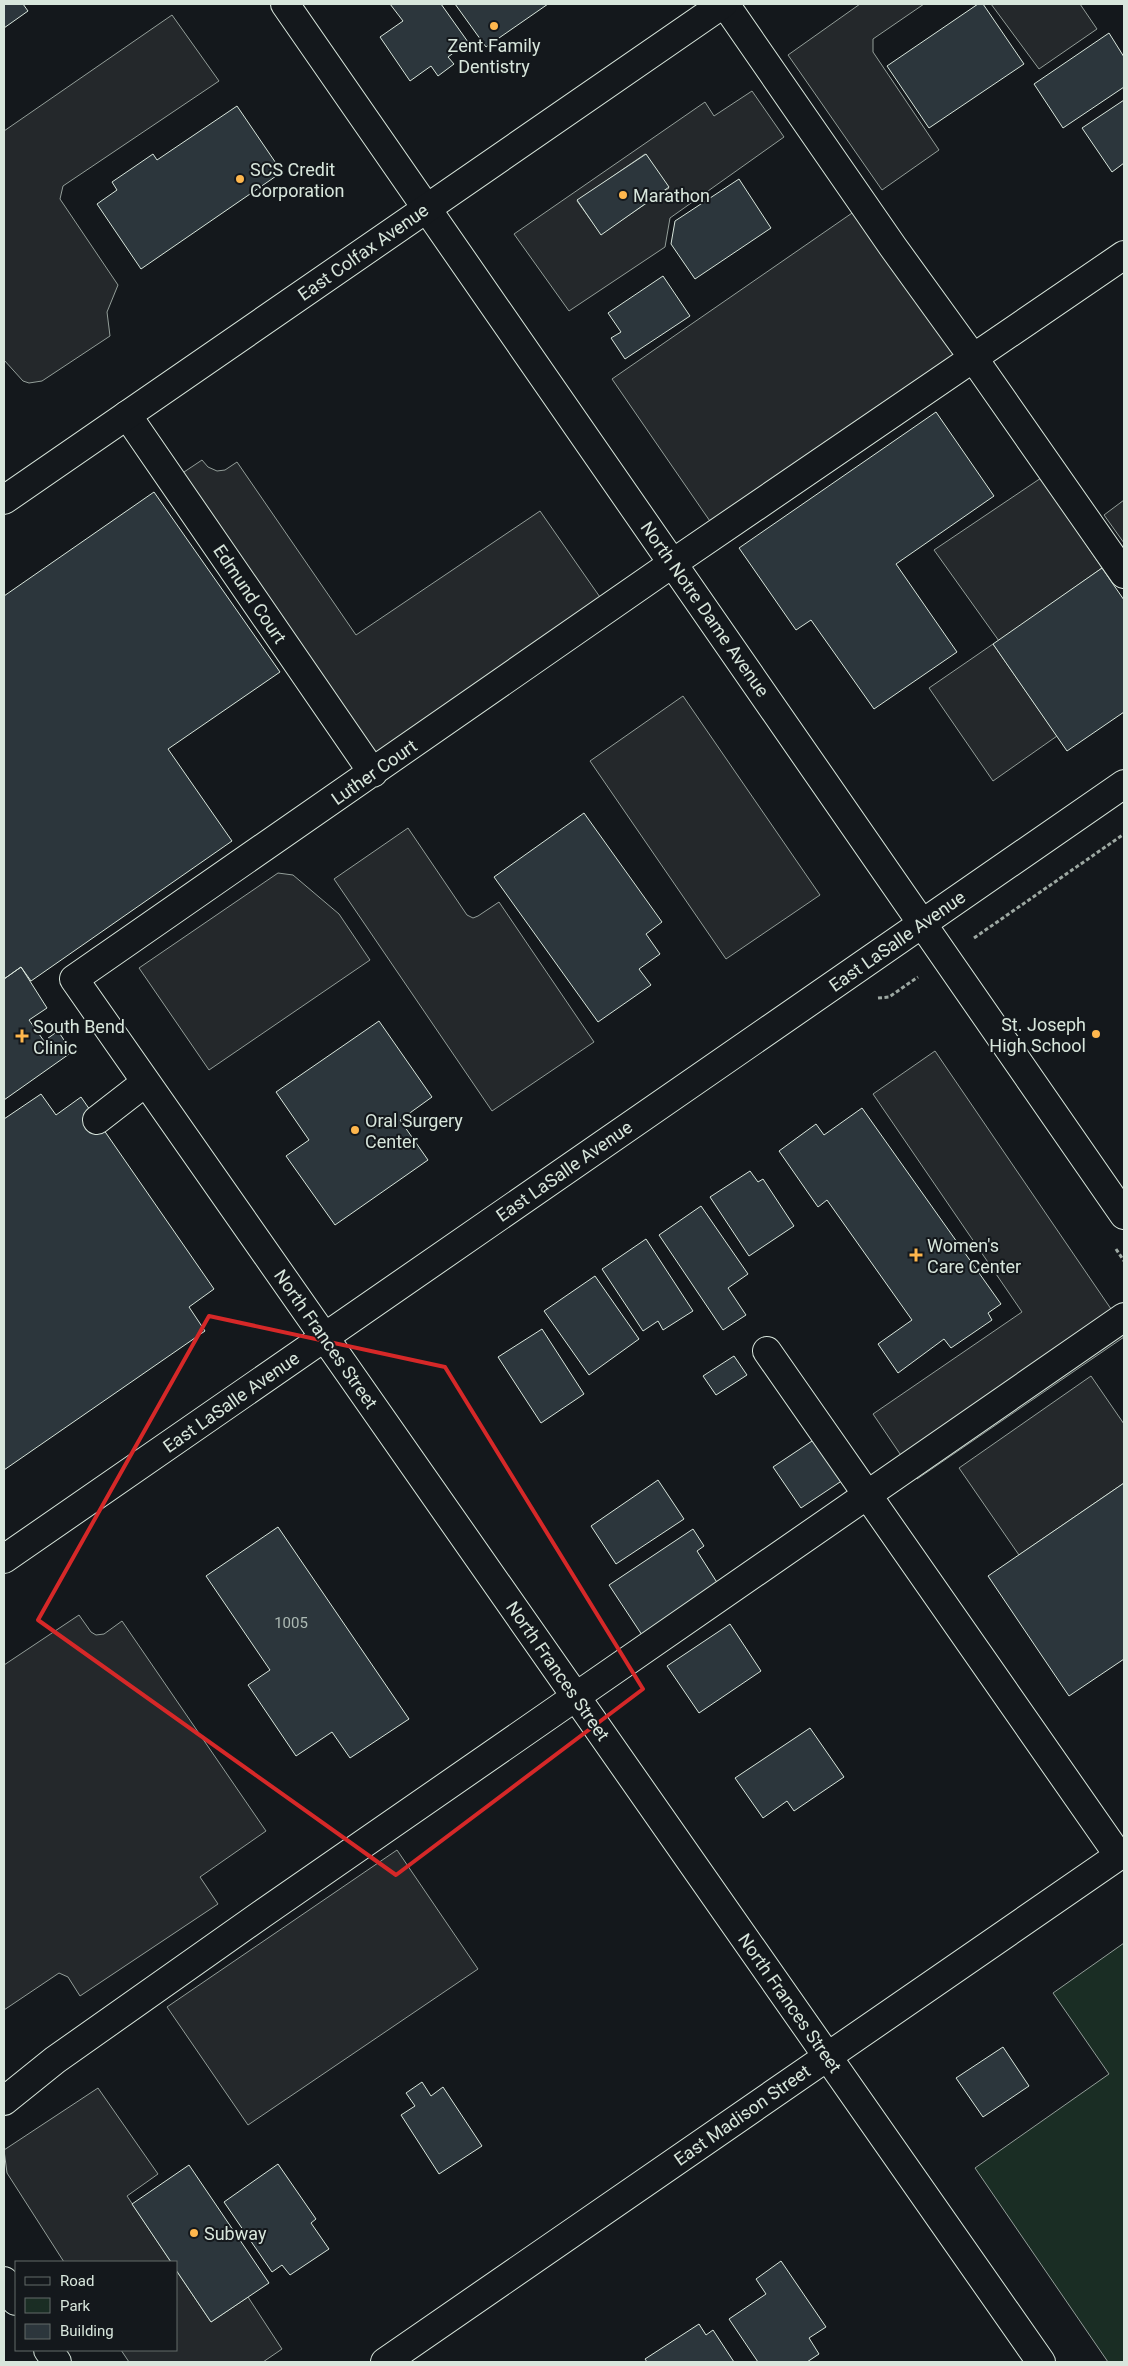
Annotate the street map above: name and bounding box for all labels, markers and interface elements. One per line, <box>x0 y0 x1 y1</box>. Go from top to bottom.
marker: Zent Family Dentistry <box>488 20 500 32</box>
place label: Zent Family Dentistry <box>448 35 541 77</box>
place label: SCS Credit Corporation <box>250 159 344 201</box>
marker: SCS Credit Corporation <box>234 173 246 185</box>
place label: Marathon <box>633 185 710 206</box>
marker: Marathon <box>617 189 629 201</box>
street label: East Colfax Avenue <box>294 199 432 305</box>
street label: North Notre Dame Avenue <box>636 517 774 701</box>
street label: Edmund Court <box>209 541 291 648</box>
street label: Luther Court <box>327 735 421 809</box>
street label: East LaSalle Avenue <box>825 886 969 996</box>
place label: St. Joseph High School <box>989 1014 1086 1056</box>
place label: South Bend Clinic <box>33 1016 125 1058</box>
marker: St. Joseph High School <box>1090 1028 1102 1040</box>
marker: South Bend Clinic <box>15 1029 29 1043</box>
place label: Oral Surgery Center <box>365 1110 463 1152</box>
street label: East LaSalle Avenue <box>492 1116 636 1226</box>
marker: Oral Surgery Center <box>349 1124 361 1136</box>
place label: Women's Care Center <box>927 1235 1021 1277</box>
marker: Women's Care Center <box>909 1248 923 1262</box>
street label: North Frances Street <box>270 1265 382 1413</box>
street label: East LaSalle Avenue <box>159 1347 303 1457</box>
street label: North Frances Street <box>502 1597 614 1745</box>
house number: 1005 <box>274 1614 308 1632</box>
street label: North Frances Street <box>734 1929 846 2077</box>
street label: East Madison Street <box>670 2060 814 2170</box>
place label: Subway <box>204 2223 267 2244</box>
marker: Subway <box>188 2227 200 2239</box>
legend <box>15 2261 178 2351</box>
text: Road <box>60 2272 94 2290</box>
text: Park <box>60 2297 91 2315</box>
text: Building <box>60 2322 114 2340</box>

